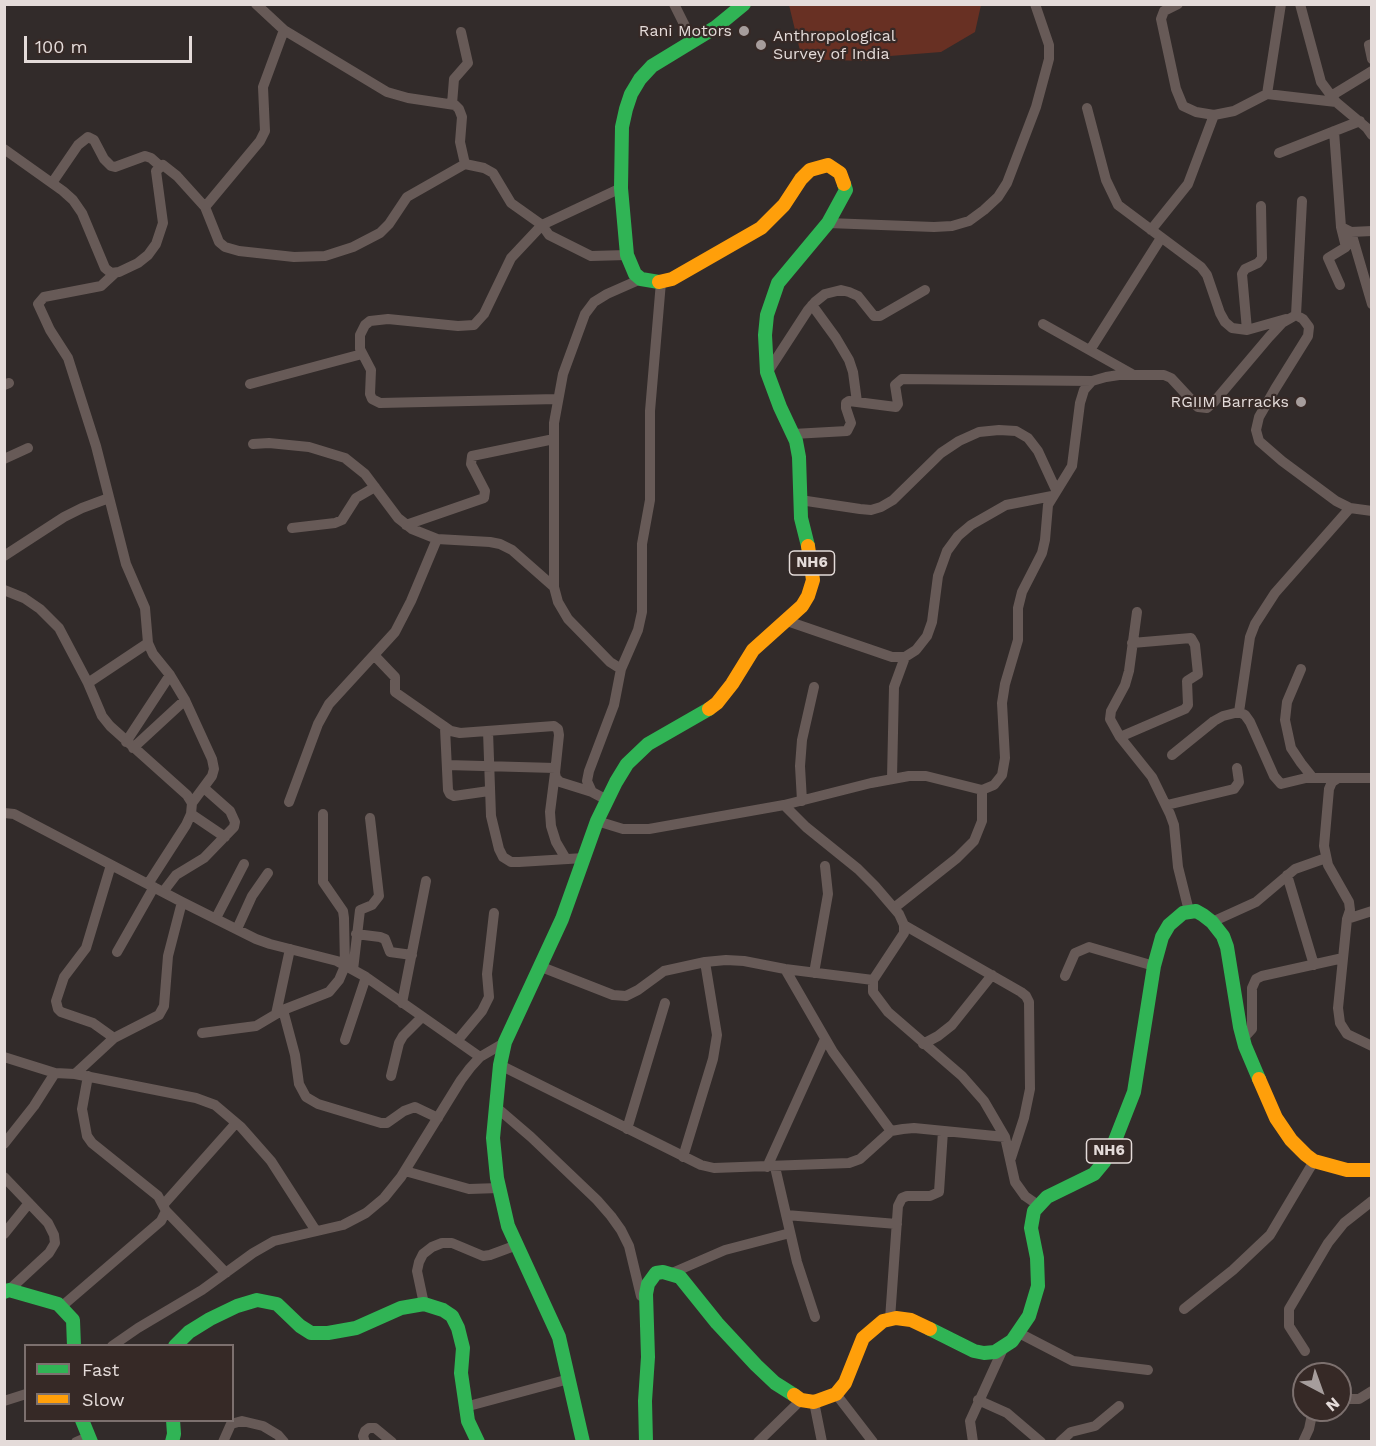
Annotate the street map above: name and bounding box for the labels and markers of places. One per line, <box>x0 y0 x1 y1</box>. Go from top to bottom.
place label: Rani Motors <box>639 21 732 41</box>
marker: Rani Motors <box>737 24 751 38</box>
place label: Anthropological Survey of India <box>773 26 896 64</box>
marker: Anthropological Survey of India <box>754 38 768 52</box>
place label: RGIIM Barracks <box>1171 392 1289 412</box>
marker: RGIIM Barracks <box>1294 395 1308 409</box>

